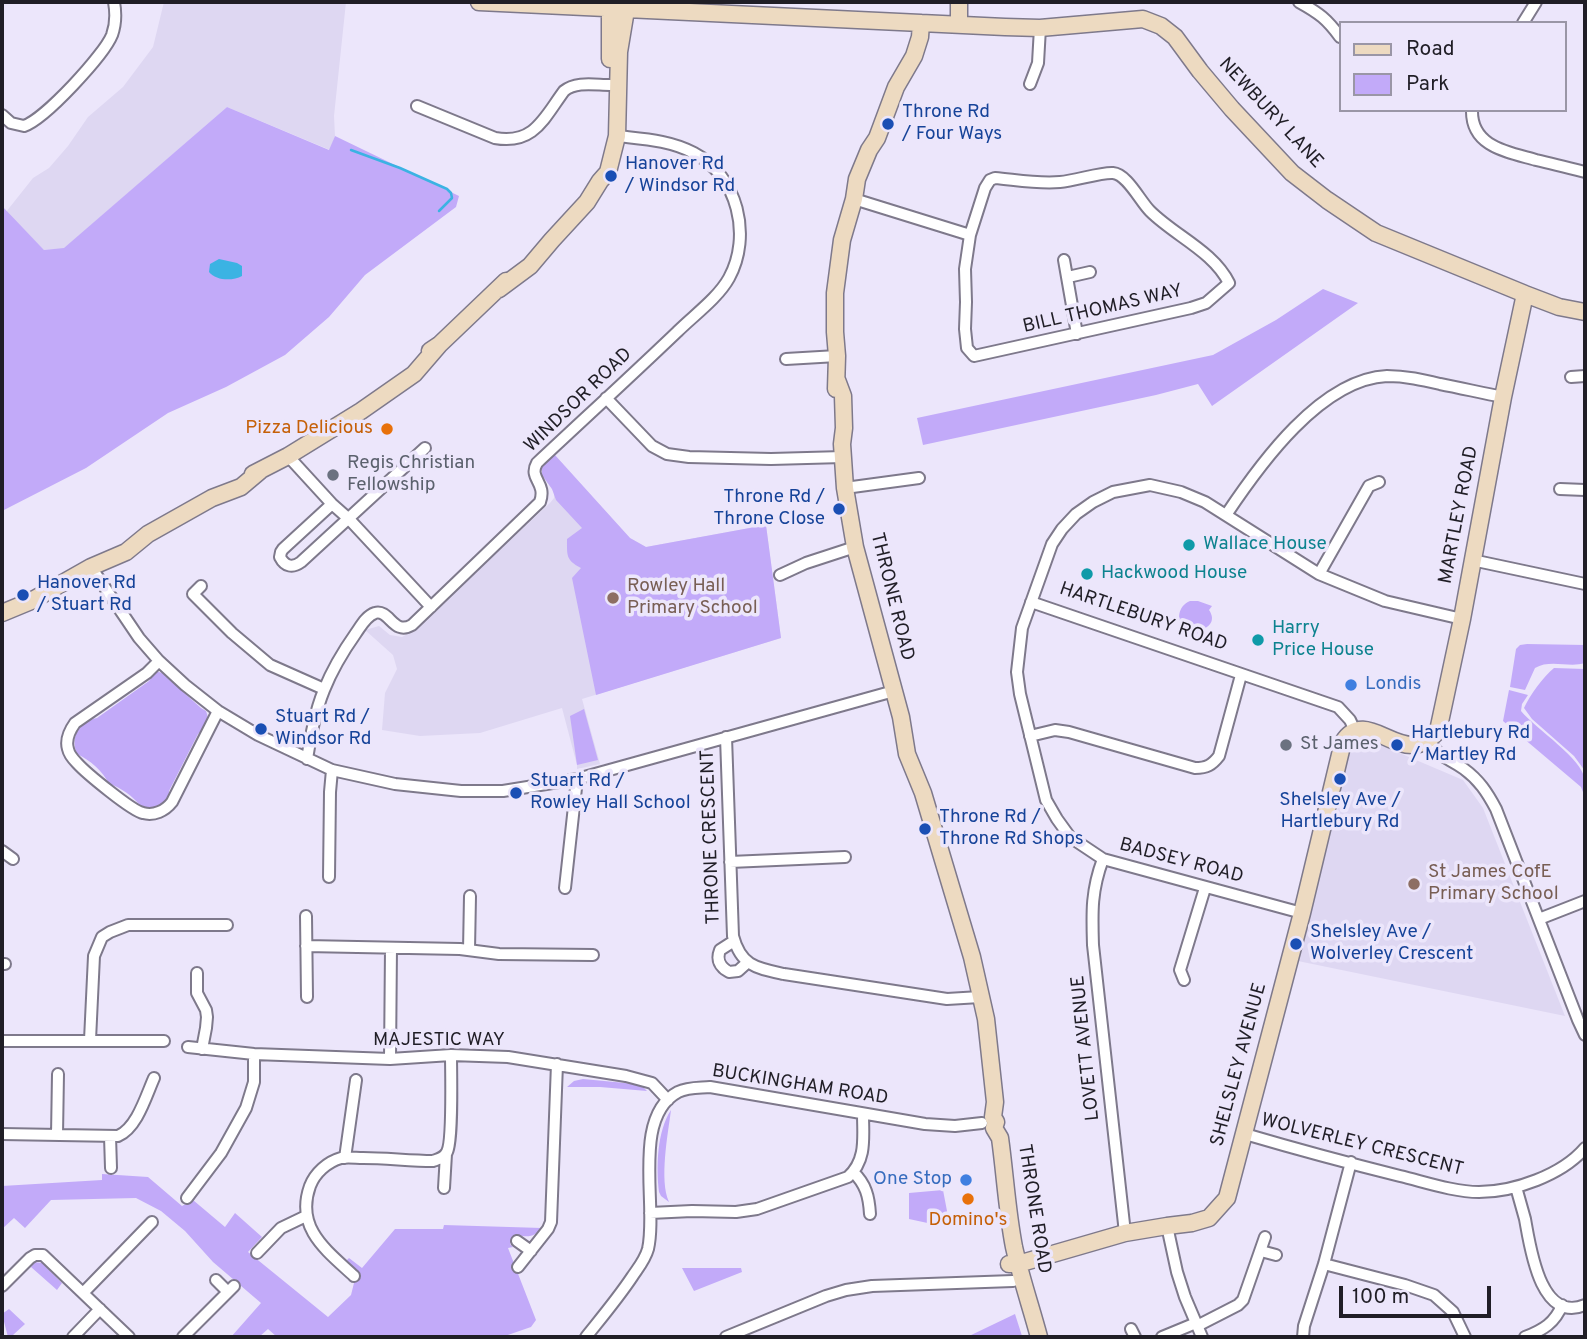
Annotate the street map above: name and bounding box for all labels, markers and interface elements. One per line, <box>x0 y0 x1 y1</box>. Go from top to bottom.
legend <box>1338 21 1566 112</box>
text: Road <box>1406 36 1455 63</box>
street label: NEWBURY LANE <box>1213 54 1327 174</box>
text: Park <box>1406 71 1449 98</box>
place label: Throne Rd / Four Ways <box>902 102 1002 146</box>
marker: Throne Rd / Four Ways <box>880 116 896 132</box>
place label: Hanover Rd / Windsor Rd <box>625 154 735 198</box>
marker: Hanover Rd / Windsor Rd <box>603 168 619 184</box>
street label: BILL THOMAS WAY <box>1021 281 1185 339</box>
street label: WINDSOR ROAD <box>520 344 638 458</box>
place label: Pizza Delicious <box>245 418 373 440</box>
marker: Pizza Delicious <box>379 421 395 437</box>
street label: MARTLEY ROAD <box>1435 444 1485 586</box>
place label: Regis Christian Fellowship <box>347 453 475 497</box>
marker: Regis Christian Fellowship <box>325 467 341 483</box>
place label: Throne Rd / Throne Close <box>713 487 825 531</box>
marker: Throne Rd / Throne Close <box>831 501 847 517</box>
street label: THRONE ROAD <box>864 531 918 663</box>
place label: Wallace House <box>1203 534 1327 556</box>
marker: Wallace House <box>1181 537 1197 553</box>
place label: Hackwood House <box>1101 563 1247 585</box>
marker: Hackwood House <box>1079 566 1095 582</box>
place label: Hanover Rd / Stuart Rd <box>37 573 136 617</box>
place label: Rowley Hall Primary School <box>627 576 758 620</box>
street label: HARTLEBURY ROAD <box>1056 579 1230 657</box>
marker: Hanover Rd / Stuart Rd <box>15 587 31 603</box>
marker: Rowley Hall Primary School <box>605 590 621 606</box>
place label: Harry Price House <box>1272 618 1374 662</box>
marker: Harry Price House <box>1250 632 1266 648</box>
place label: Londis <box>1365 674 1422 696</box>
marker: Londis <box>1343 677 1359 693</box>
place label: Stuart Rd / Windsor Rd <box>275 707 371 751</box>
marker: Stuart Rd / Windsor Rd <box>253 721 269 737</box>
place label: Hartlebury Rd / Martley Rd <box>1411 723 1530 767</box>
place label: St James <box>1300 734 1379 756</box>
marker: St James <box>1278 737 1294 753</box>
marker: Hartlebury Rd / Martley Rd <box>1389 737 1405 753</box>
street label: THRONE CRESCENT <box>698 749 726 925</box>
place label: Stuart Rd / Rowley Hall School <box>530 771 691 815</box>
marker: Shelsley Ave / Hartlebury Rd <box>1332 771 1348 787</box>
marker: Stuart Rd / Rowley Hall School <box>508 785 524 801</box>
place label: Shelsley Ave / Hartlebury Rd <box>1279 790 1401 834</box>
place label: Throne Rd / Throne Rd Shops <box>939 807 1084 851</box>
marker: Throne Rd / Throne Rd Shops <box>917 821 933 837</box>
street label: BADSEY ROAD <box>1116 834 1246 890</box>
place label: St James CofE Primary School <box>1428 862 1559 906</box>
marker: St James CofE Primary School <box>1406 876 1422 892</box>
place label: Shelsley Ave / Wolverley Crescent <box>1310 922 1473 966</box>
marker: Shelsley Ave / Wolverley Crescent <box>1288 936 1304 952</box>
street label: LOVETT AVENUE <box>1068 974 1106 1122</box>
street label: SHELSLEY AVENUE <box>1207 981 1273 1149</box>
street label: MAJESTIC WAY <box>373 1030 505 1052</box>
street label: BUCKINGHAM ROAD <box>710 1061 890 1111</box>
street label: WOLVERLEY CRESCENT <box>1258 1110 1466 1182</box>
street label: THRONE ROAD <box>1011 1143 1055 1275</box>
place label: One Stop <box>873 1169 952 1191</box>
marker: One Stop <box>958 1172 974 1188</box>
marker: Domino's <box>960 1191 976 1207</box>
place label: Domino's <box>929 1210 1007 1232</box>
scale bar <box>1342 1272 1494 1316</box>
text: 100 m <box>1352 1284 1409 1311</box>

